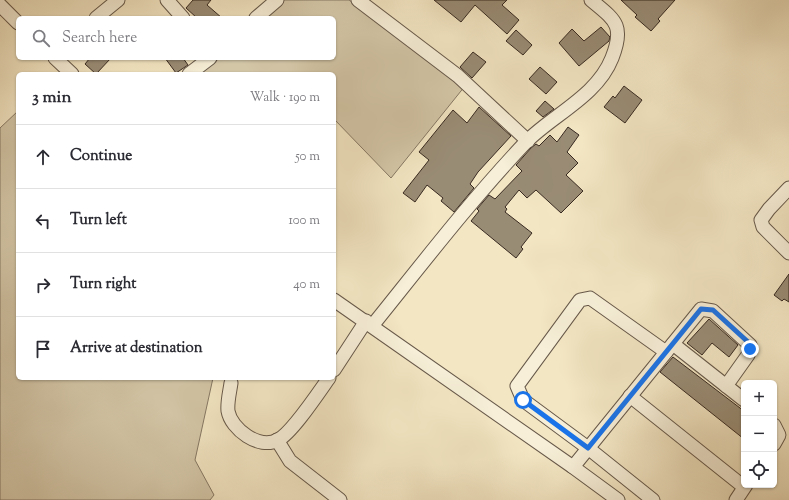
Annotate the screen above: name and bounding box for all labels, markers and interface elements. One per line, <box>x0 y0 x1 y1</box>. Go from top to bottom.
search box <box>16 16 336 60</box>
icon: search <box>30 27 52 49</box>
text: Search here <box>62 28 137 49</box>
text: 3 min <box>32 86 71 110</box>
text: Walk · 190 m <box>250 89 320 107</box>
icon: ahead <box>32 146 54 168</box>
text: Continue <box>70 146 132 167</box>
text: 50 m <box>295 148 320 166</box>
icon: left <box>32 210 54 232</box>
text: Turn left <box>70 210 127 231</box>
text: 100 m <box>288 212 320 230</box>
icon: right <box>32 274 54 296</box>
text: Turn right <box>70 274 136 295</box>
text: 40 m <box>293 276 320 294</box>
icon: arrive <box>32 338 54 360</box>
text: Arrive at destination <box>70 338 203 359</box>
route end <box>741 340 759 358</box>
map controls <box>741 380 777 488</box>
button: + <box>741 380 777 416</box>
route start <box>514 391 532 409</box>
button: − <box>741 416 777 452</box>
button: locate <box>741 452 777 488</box>

